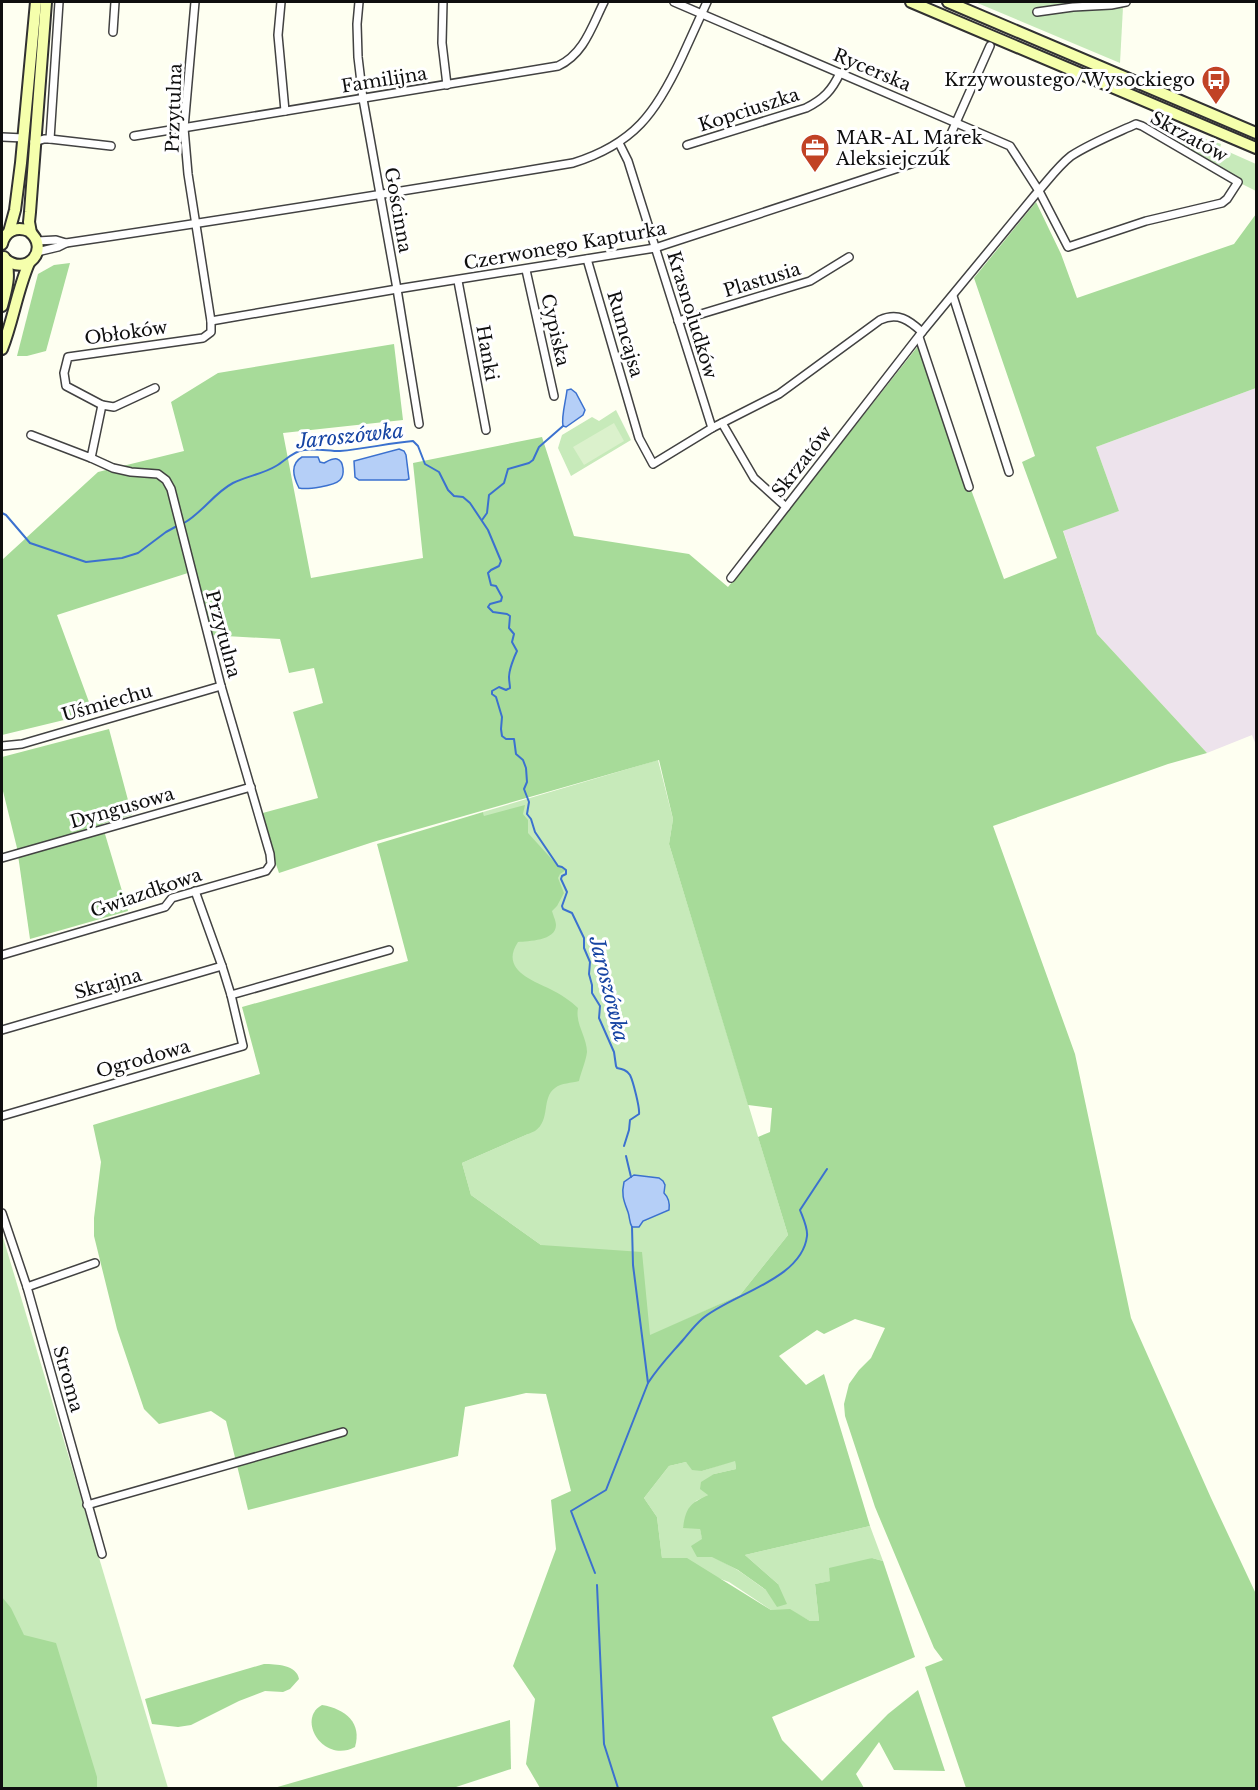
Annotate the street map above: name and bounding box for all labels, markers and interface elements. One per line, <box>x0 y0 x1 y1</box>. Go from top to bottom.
street label: Rycerska <box>830 44 914 96</box>
street label: Familijna <box>339 62 429 98</box>
street label: Przytulna <box>161 63 187 153</box>
bus stop icon: Krzywoustego/Wysockiego <box>1200 64 1232 106</box>
place label: Krzywoustego/Wysockiego <box>944 69 1195 91</box>
street label: Kopciuszka <box>696 83 802 137</box>
street label: Skrzatów <box>1147 107 1232 168</box>
place label: MAR-AL Marek Aleksiejczuk <box>835 127 983 170</box>
office icon: MAR-AL Marek Aleksiejczuk <box>799 132 831 174</box>
street label: Gościnna <box>380 166 416 254</box>
street label: Czerwonego Kapturka <box>462 217 668 275</box>
street label: Krasnoludków <box>662 249 722 382</box>
street label: Plastusia <box>721 258 803 302</box>
street label: Rumcajsa <box>602 288 648 380</box>
street label: Cypiska <box>536 292 574 368</box>
street label: Obłoków <box>83 316 170 350</box>
street label: Hanki <box>471 323 503 383</box>
water label: Jaroszówka <box>294 418 405 454</box>
street label: Skrzatów <box>767 421 837 502</box>
street label: Przytulna <box>201 588 245 680</box>
street label: Uśmiechu <box>59 680 155 726</box>
street label: Dyngusowa <box>67 783 177 833</box>
street label: Gwiazdkowa <box>88 864 204 922</box>
water label: Jaroszówka <box>584 933 634 1044</box>
street label: Skrajna <box>72 964 144 1004</box>
street label: Ogrodowa <box>94 1035 192 1083</box>
street label: Stroma <box>48 1343 88 1415</box>

